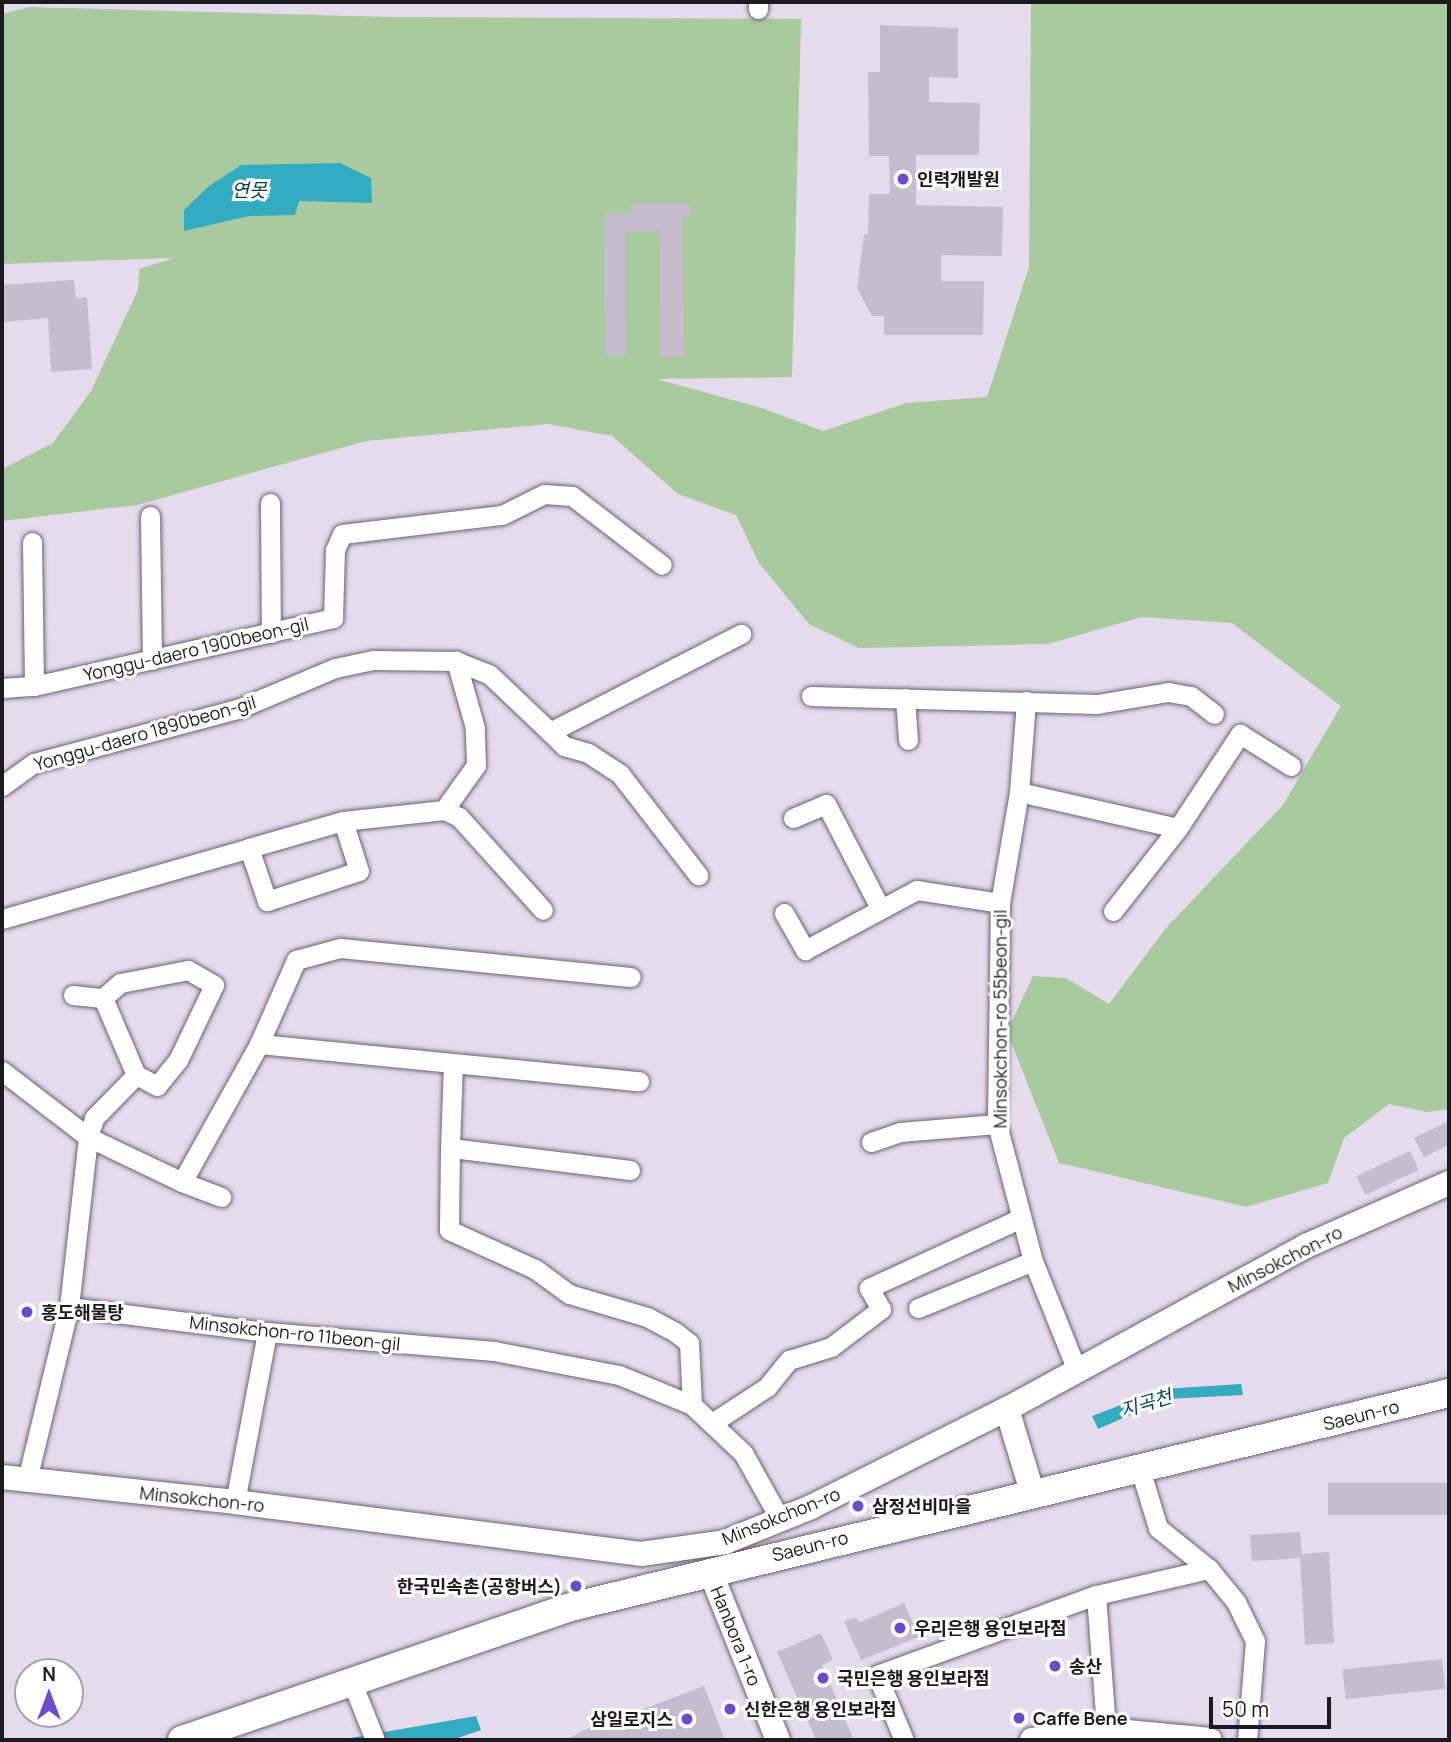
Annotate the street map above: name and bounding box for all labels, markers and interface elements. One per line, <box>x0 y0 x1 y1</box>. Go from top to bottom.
place label: 인력개발원 <box>917 168 1000 190</box>
marker: 인력개발원 <box>895 171 911 187</box>
water label: 연못 <box>232 180 266 202</box>
street label: Yonggu-daero 1900beon-gil <box>81 613 311 685</box>
street label: Yonggu-daero 1890beon-gil <box>31 691 259 775</box>
street label: Minsokchon-ro 55beon-gil <box>989 910 1011 1128</box>
street label: Minsokchon-ro <box>1224 1221 1346 1297</box>
place label: 홍도해물탕 <box>41 1301 124 1323</box>
marker: 홍도해물탕 <box>19 1304 35 1320</box>
street label: Minsokchon-ro 11beon-gil <box>188 1311 402 1355</box>
water label: 지곡천 <box>1118 1385 1174 1423</box>
street label: Saeun-ro <box>1321 1395 1401 1435</box>
street label: Minsokchon-ro <box>139 1482 265 1516</box>
street label: Minsokchon-ro <box>719 1483 843 1549</box>
place label: 삼정선비마을 <box>872 1495 971 1517</box>
marker: 삼정선비마을 <box>850 1498 866 1514</box>
street label: Saeun-ro <box>770 1526 850 1566</box>
place label: 한국민속촌(공항버스) <box>397 1575 562 1597</box>
marker: 한국민속촌(공항버스) <box>568 1578 584 1594</box>
street label: Hanbora 1-ro <box>706 1583 766 1689</box>
place label: 우리은행 용인보라점 <box>914 1617 1067 1639</box>
marker: 우리은행 용인보라점 <box>892 1620 908 1636</box>
place label: 송산 <box>1069 1655 1102 1677</box>
north arrow <box>14 1658 84 1728</box>
marker: 송산 <box>1047 1658 1063 1674</box>
text: N <box>42 1661 56 1687</box>
place label: 국민은행 용인보라점 <box>837 1667 990 1689</box>
marker: 국민은행 용인보라점 <box>815 1670 831 1686</box>
scale bar <box>1213 1682 1336 1726</box>
text: 50 m <box>1222 1695 1269 1723</box>
place label: 신한은행 용인보라점 <box>744 1698 897 1720</box>
marker: 신한은행 용인보라점 <box>722 1701 738 1717</box>
place label: Caffe Bene <box>1033 1707 1127 1729</box>
place label: 삼일로지스 <box>590 1708 673 1730</box>
marker: Caffe Bene <box>1011 1710 1027 1726</box>
marker: 삼일로지스 <box>679 1711 695 1727</box>

